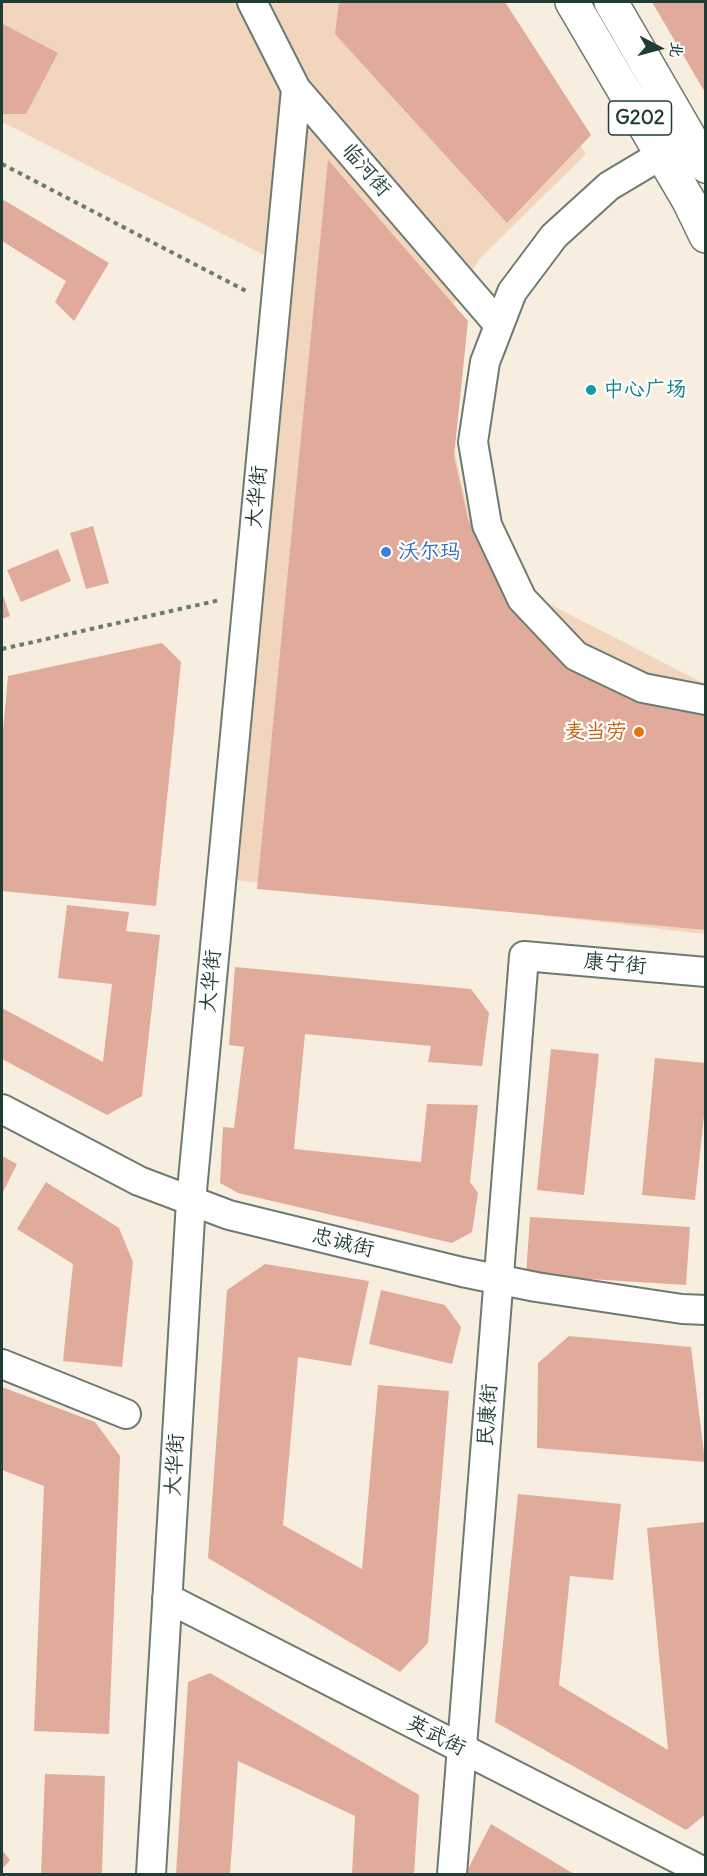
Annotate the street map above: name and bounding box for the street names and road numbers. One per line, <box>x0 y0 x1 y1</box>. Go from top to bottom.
road number: G202 <box>608 101 672 135</box>
street label: 临河街 <box>336 138 396 202</box>
street label: 大华街 <box>242 465 272 529</box>
street label: 大华街 <box>196 949 226 1013</box>
street label: 康宁街 <box>583 949 647 979</box>
street label: 忠诚街 <box>309 1223 377 1263</box>
street label: 民康街 <box>473 1383 503 1447</box>
street label: 大华街 <box>161 1433 189 1497</box>
street label: 英武街 <box>402 1710 470 1762</box>

